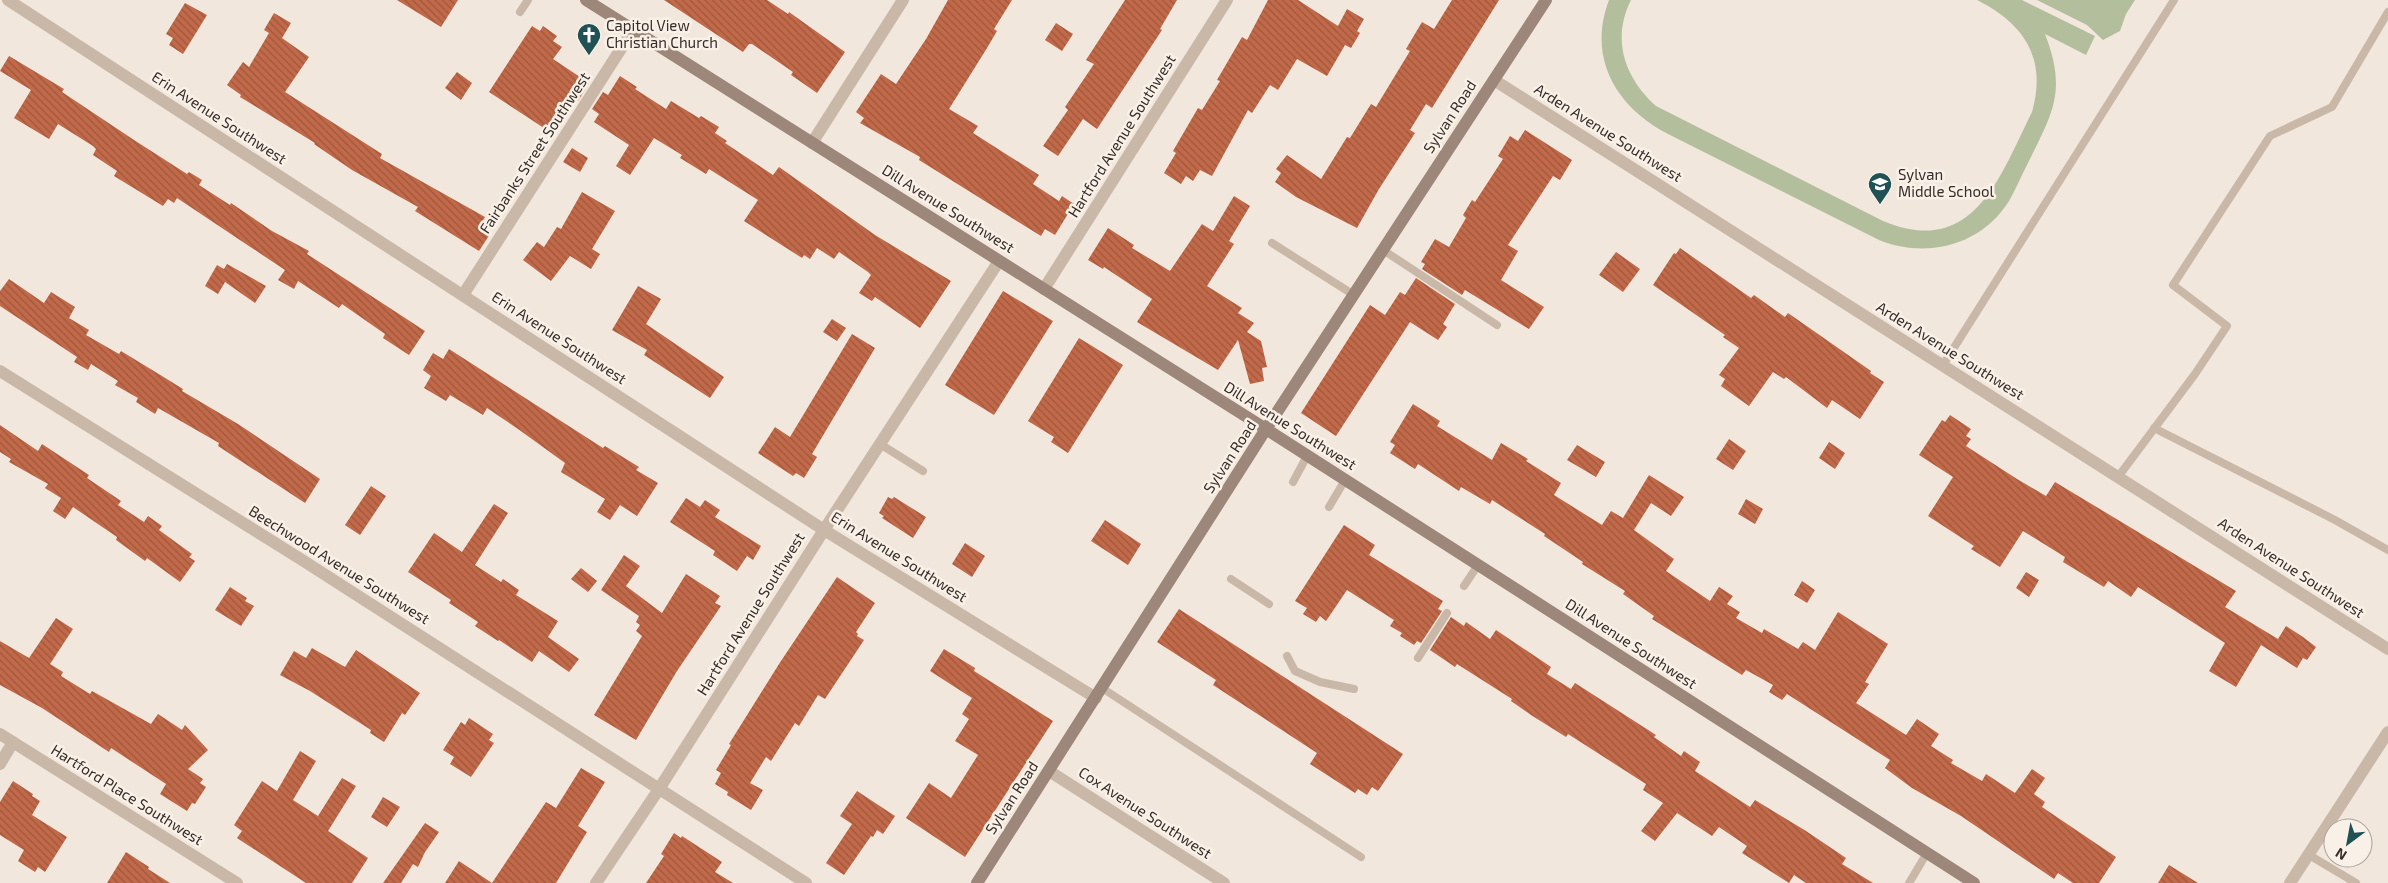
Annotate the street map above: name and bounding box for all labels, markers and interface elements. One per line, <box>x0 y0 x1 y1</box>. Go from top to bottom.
place label: Capitol View Christian Church <box>606 16 718 51</box>
church icon: Capitol View Christian Church <box>576 22 602 56</box>
street label: Hartford Avenue Southwest <box>1064 50 1179 220</box>
street label: Erin Avenue Southwest <box>149 67 291 168</box>
street label: Fairbanks Street Southwest <box>475 68 593 236</box>
street label: Sylvan Road <box>1419 77 1479 156</box>
street label: Arden Avenue Southwest <box>1531 79 1686 185</box>
street label: Dill Avenue Southwest <box>879 160 1018 256</box>
place label: Sylvan Middle School <box>1898 165 1994 200</box>
school or university icon: Sylvan Middle School <box>1867 171 1893 205</box>
street label: Erin Avenue Southwest <box>489 287 631 388</box>
street label: Arden Avenue Southwest <box>1873 297 2028 403</box>
street label: Dill Avenue Southwest <box>1221 377 1360 473</box>
street label: Sylvan Road <box>1199 417 1259 496</box>
street label: Beechwood Avenue Southwest <box>246 501 433 627</box>
street label: Erin Avenue Southwest <box>828 507 971 606</box>
street label: Arden Avenue Southwest <box>2215 513 2368 621</box>
street label: Hartford Avenue Southwest <box>693 528 808 698</box>
street label: Dill Avenue Southwest <box>1563 594 1701 692</box>
street label: Hartford Place Southwest <box>48 740 207 848</box>
street label: Sylvan Road <box>981 758 1041 837</box>
street label: Cox Avenue Southwest <box>1076 762 1216 862</box>
north arrow <box>2323 818 2373 868</box>
text: N <box>2332 845 2350 864</box>

